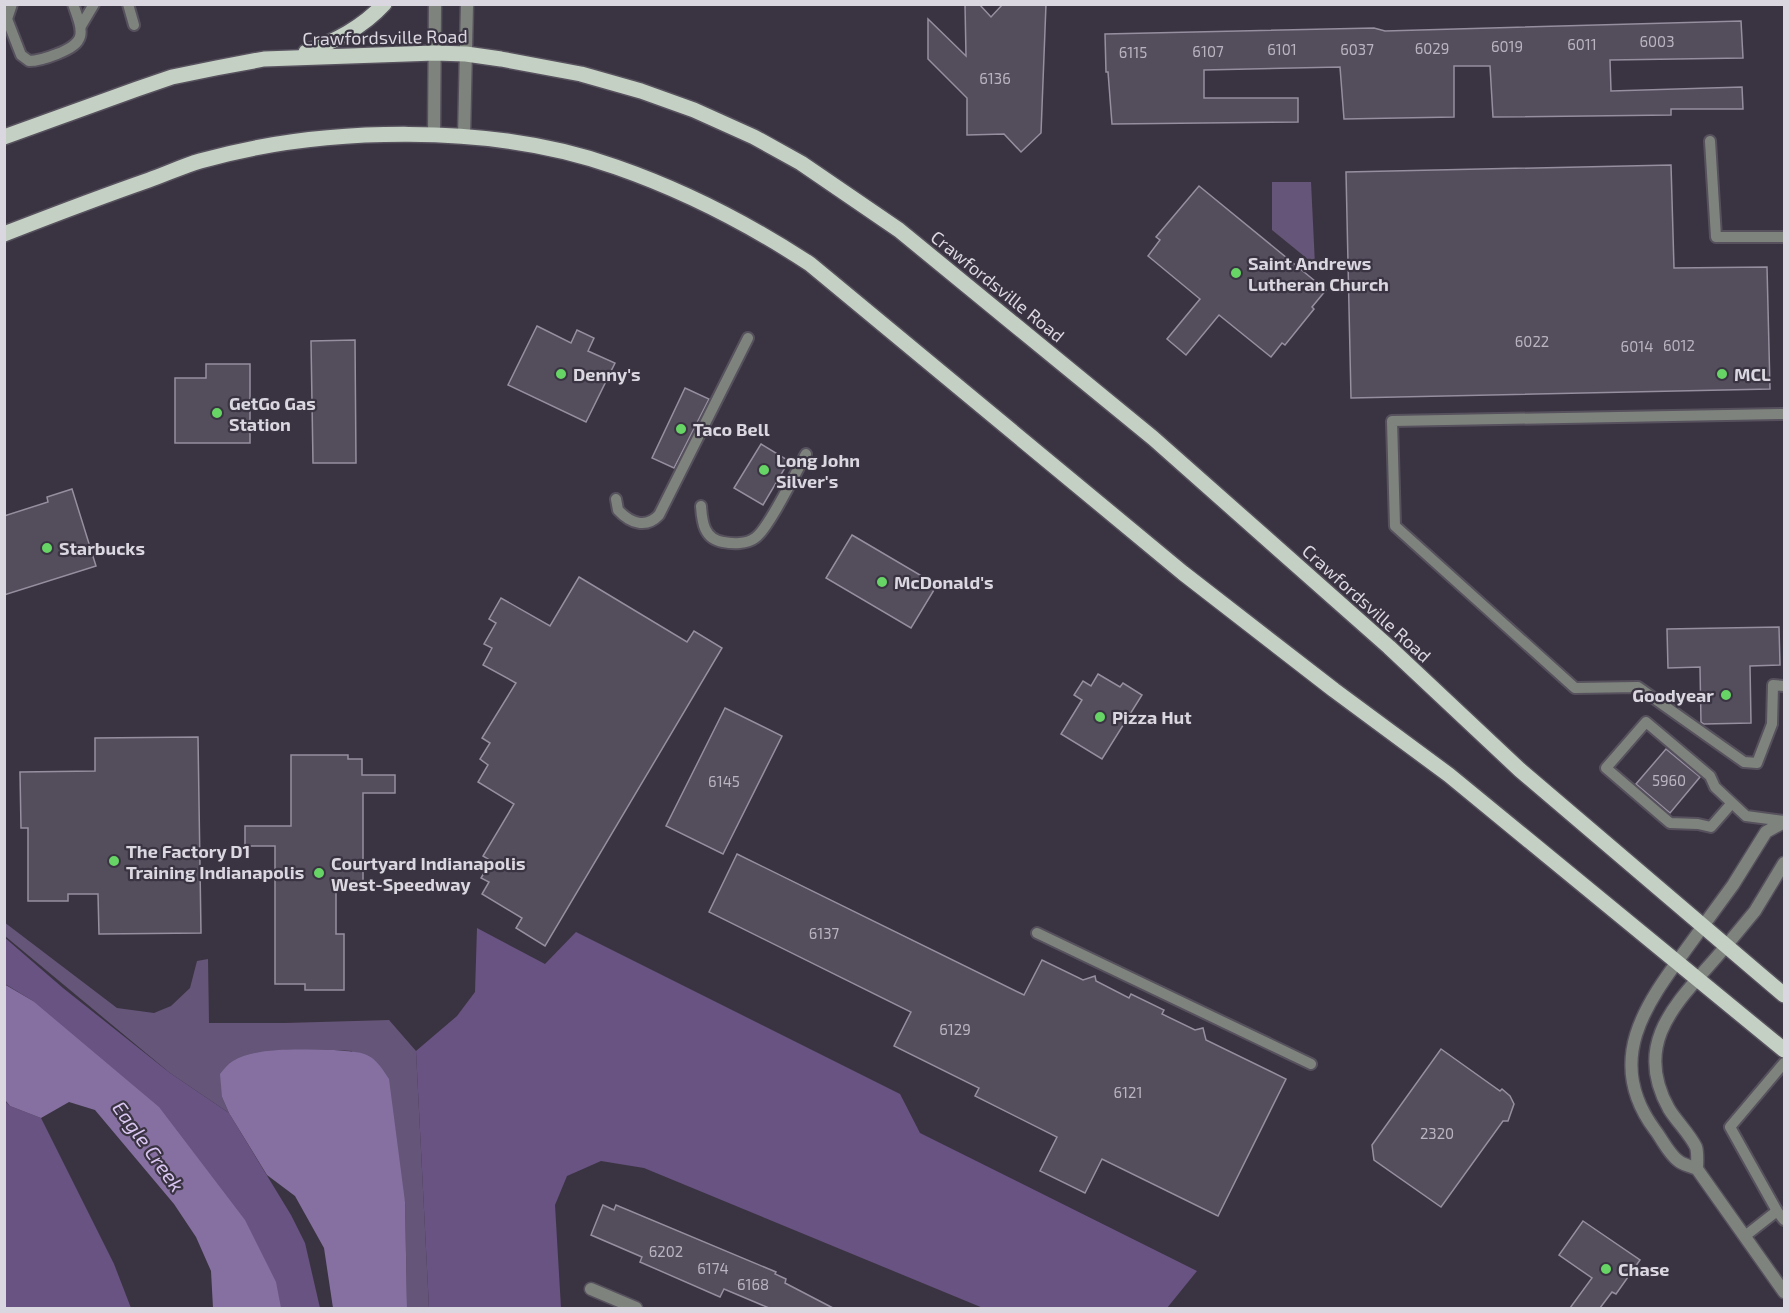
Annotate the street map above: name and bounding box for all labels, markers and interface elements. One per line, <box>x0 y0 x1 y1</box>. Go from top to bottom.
street label: Crawfordsville Road <box>302 25 468 49</box>
house number: 6003 <box>1639 32 1675 50</box>
house number: 6011 <box>1567 35 1597 53</box>
house number: 6019 <box>1491 37 1523 55</box>
house number: 6029 <box>1415 39 1449 57</box>
house number: 6101 <box>1267 40 1297 58</box>
house number: 6037 <box>1340 40 1374 58</box>
house number: 6107 <box>1192 42 1224 60</box>
house number: 6115 <box>1119 43 1147 61</box>
house number: 6136 <box>979 69 1011 87</box>
street label: Crawfordsville Road <box>927 225 1069 347</box>
place label: Saint Andrews Lutheran Church <box>1248 252 1389 295</box>
marker: Saint Andrews Lutheran Church <box>1229 266 1243 280</box>
house number: 6022 <box>1515 332 1549 350</box>
house number: 6012 <box>1663 336 1695 354</box>
house number: 6014 <box>1621 337 1653 355</box>
place label: Denny's <box>573 363 641 385</box>
place label: MCL <box>1734 363 1771 385</box>
marker: Denny's <box>554 367 568 381</box>
marker: MCL <box>1715 367 1729 381</box>
place label: GetGo Gas Station <box>229 392 316 435</box>
marker: GetGo Gas Station <box>210 406 224 420</box>
place label: Taco Bell <box>693 418 770 440</box>
marker: Taco Bell <box>674 422 688 436</box>
place label: Long John Silver's <box>776 449 860 492</box>
marker: Long John Silver's <box>757 463 771 477</box>
place label: Starbucks <box>59 537 145 559</box>
street label: Crawfordsville Road <box>1298 539 1436 667</box>
marker: Starbucks <box>40 541 54 555</box>
place label: McDonald's <box>894 571 994 593</box>
marker: McDonald's <box>875 575 889 589</box>
place label: Goodyear <box>1632 684 1714 706</box>
marker: Goodyear <box>1719 688 1733 702</box>
place label: Pizza Hut <box>1112 706 1192 728</box>
marker: Pizza Hut <box>1093 710 1107 724</box>
house number: 5960 <box>1652 771 1686 789</box>
house number: 6145 <box>708 772 740 790</box>
place label: The Factory D1 Training Indianapolis <box>126 840 304 883</box>
place label: Courtyard Indianapolis West-Speedway <box>331 852 525 895</box>
marker: The Factory D1 Training Indianapolis <box>107 854 121 868</box>
marker: Courtyard Indianapolis West-Speedway <box>312 866 326 880</box>
house number: 6137 <box>809 924 840 942</box>
house number: 6129 <box>939 1020 971 1038</box>
house number: 6121 <box>1114 1083 1142 1101</box>
water label: Eagle Creek <box>108 1096 190 1196</box>
house number: 2320 <box>1420 1124 1454 1142</box>
house number: 6202 <box>649 1242 683 1260</box>
place label: Chase <box>1618 1258 1669 1280</box>
house number: 6174 <box>697 1259 729 1277</box>
marker: Chase <box>1599 1262 1613 1276</box>
house number: 6168 <box>737 1275 769 1293</box>

